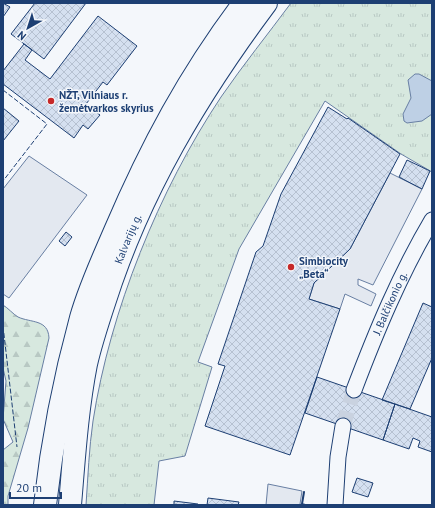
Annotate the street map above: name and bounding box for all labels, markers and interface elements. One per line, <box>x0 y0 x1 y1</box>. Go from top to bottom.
north arrow <box>8 8 48 48</box>
text: N <box>14 28 29 43</box>
place label: NŽT, Vilniaus r. žemėtvarkos skyrius <box>59 88 154 115</box>
marker: NŽT, Vilniaus r. žemėtvarkos skyrius <box>46 96 56 106</box>
street label: Kalvarijų g. <box>111 212 144 266</box>
place label: Simbiocity „Beta“ <box>299 254 349 281</box>
marker: Simbiocity „Beta“ <box>286 262 296 272</box>
street label: J. Balčikonio g. <box>369 269 410 338</box>
scale bar <box>10 474 61 500</box>
text: 20 m <box>16 480 42 495</box>

